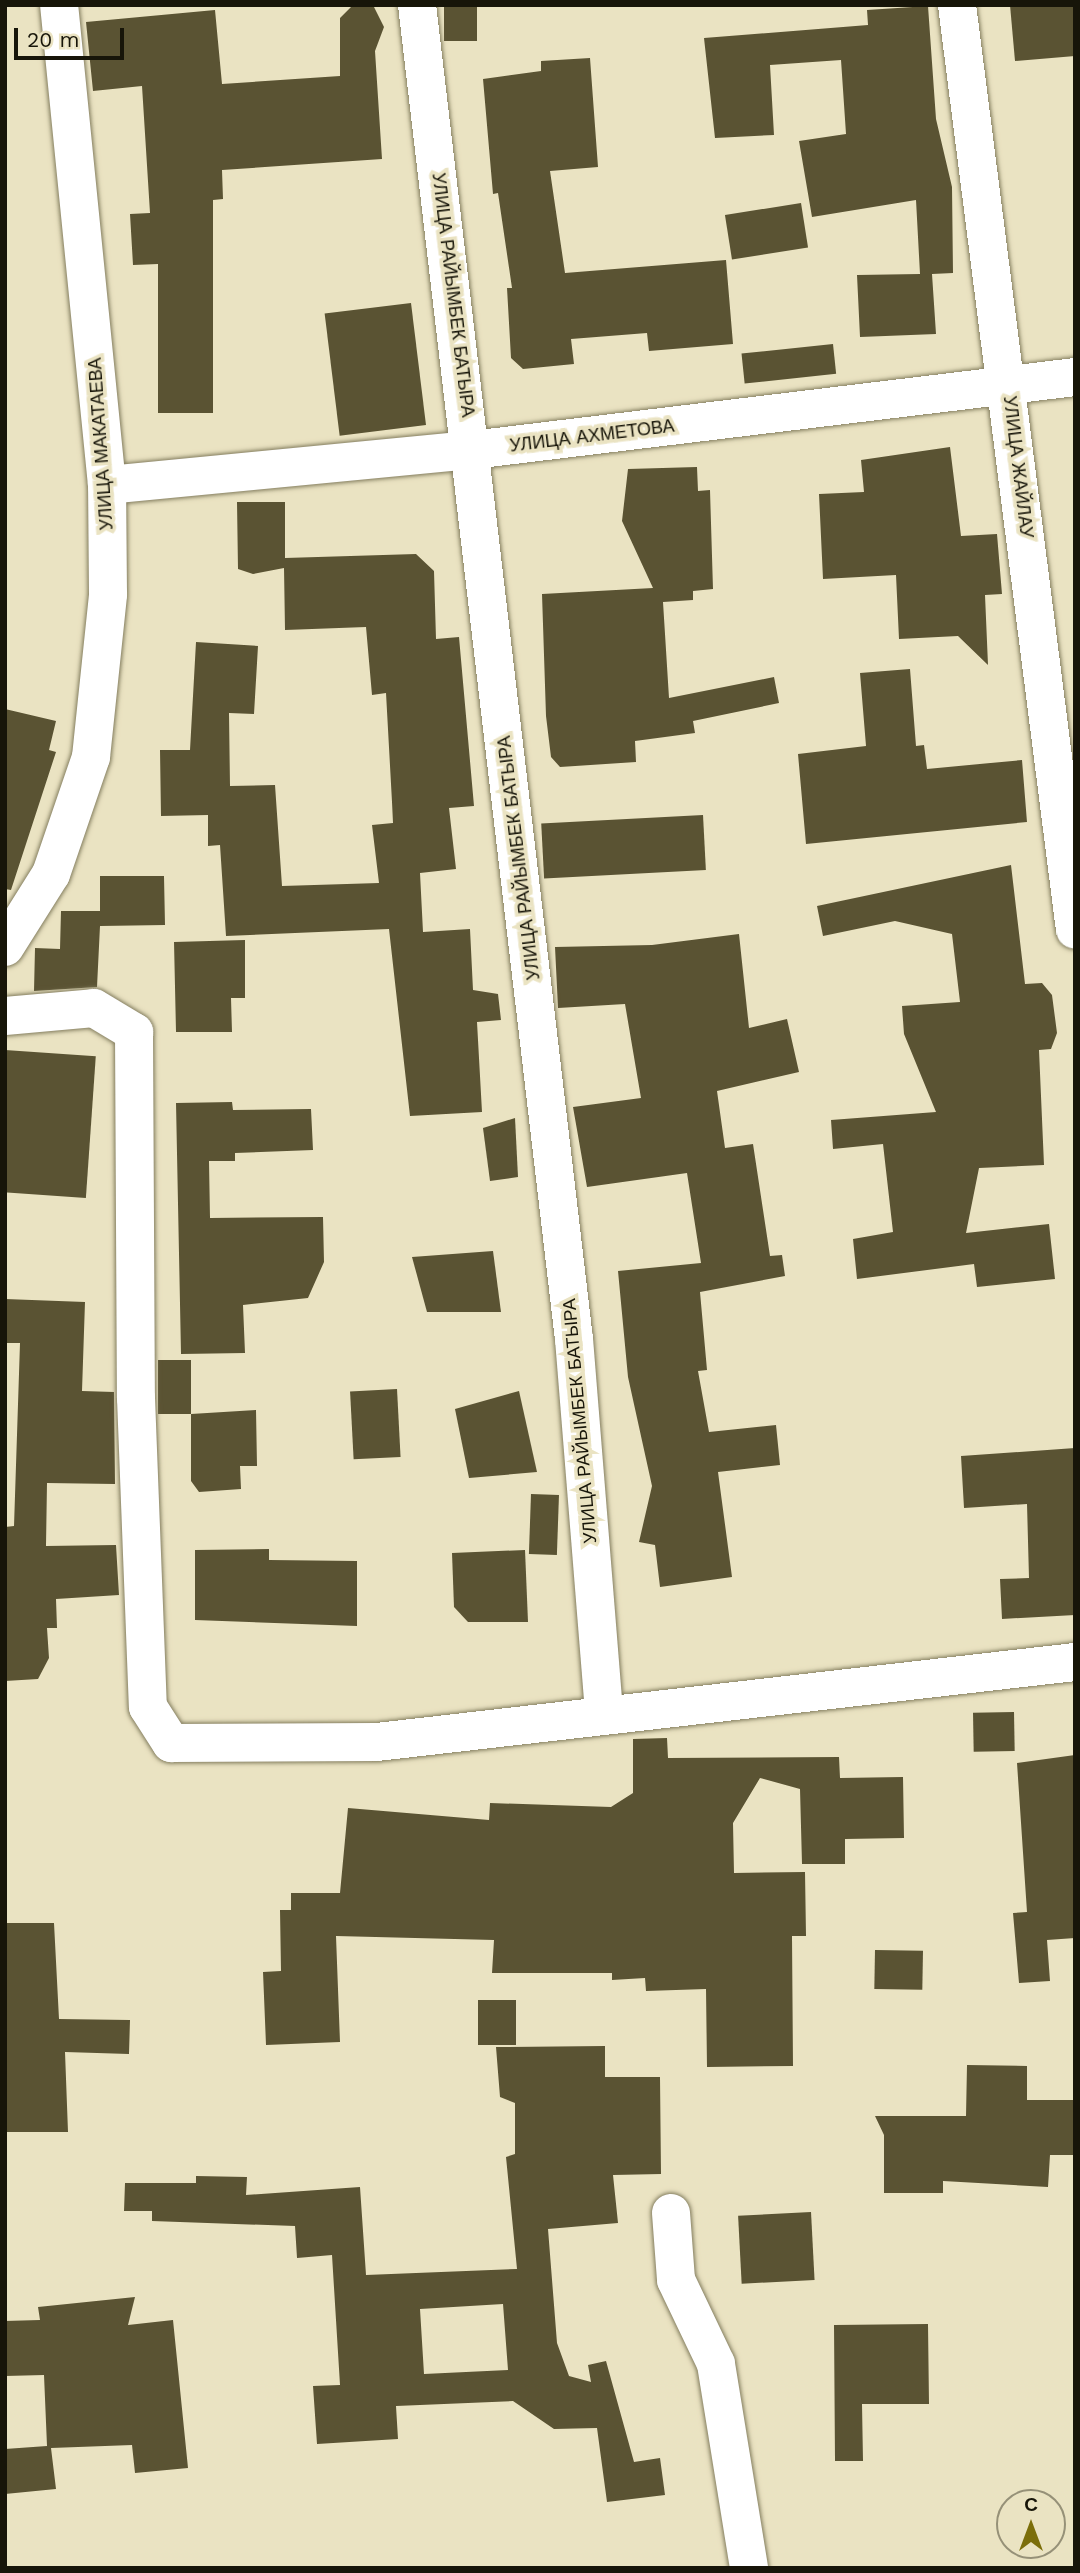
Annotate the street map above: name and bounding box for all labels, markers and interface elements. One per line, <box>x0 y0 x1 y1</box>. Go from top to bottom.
scale bar <box>18 14 128 58</box>
text: 20 m <box>27 27 79 52</box>
street label: УЛИЦА РАЙЫМБЕК БАТЫРА <box>427 172 479 418</box>
street label: УЛИЦА МАКАТАЕВА <box>84 357 118 531</box>
street label: УЛИЦА ЖАЙЛАУ <box>999 395 1037 539</box>
street label: УЛИЦА АХМЕТОВА <box>508 415 676 457</box>
street label: УЛИЦА РАЙЫМБЕК БАТЫРА <box>493 735 545 981</box>
street label: УЛИЦА РАЙЫМБЕК БАТЫРА <box>559 1298 601 1544</box>
north arrow <box>996 2489 1066 2559</box>
text: С <box>1024 2493 1038 2516</box>

